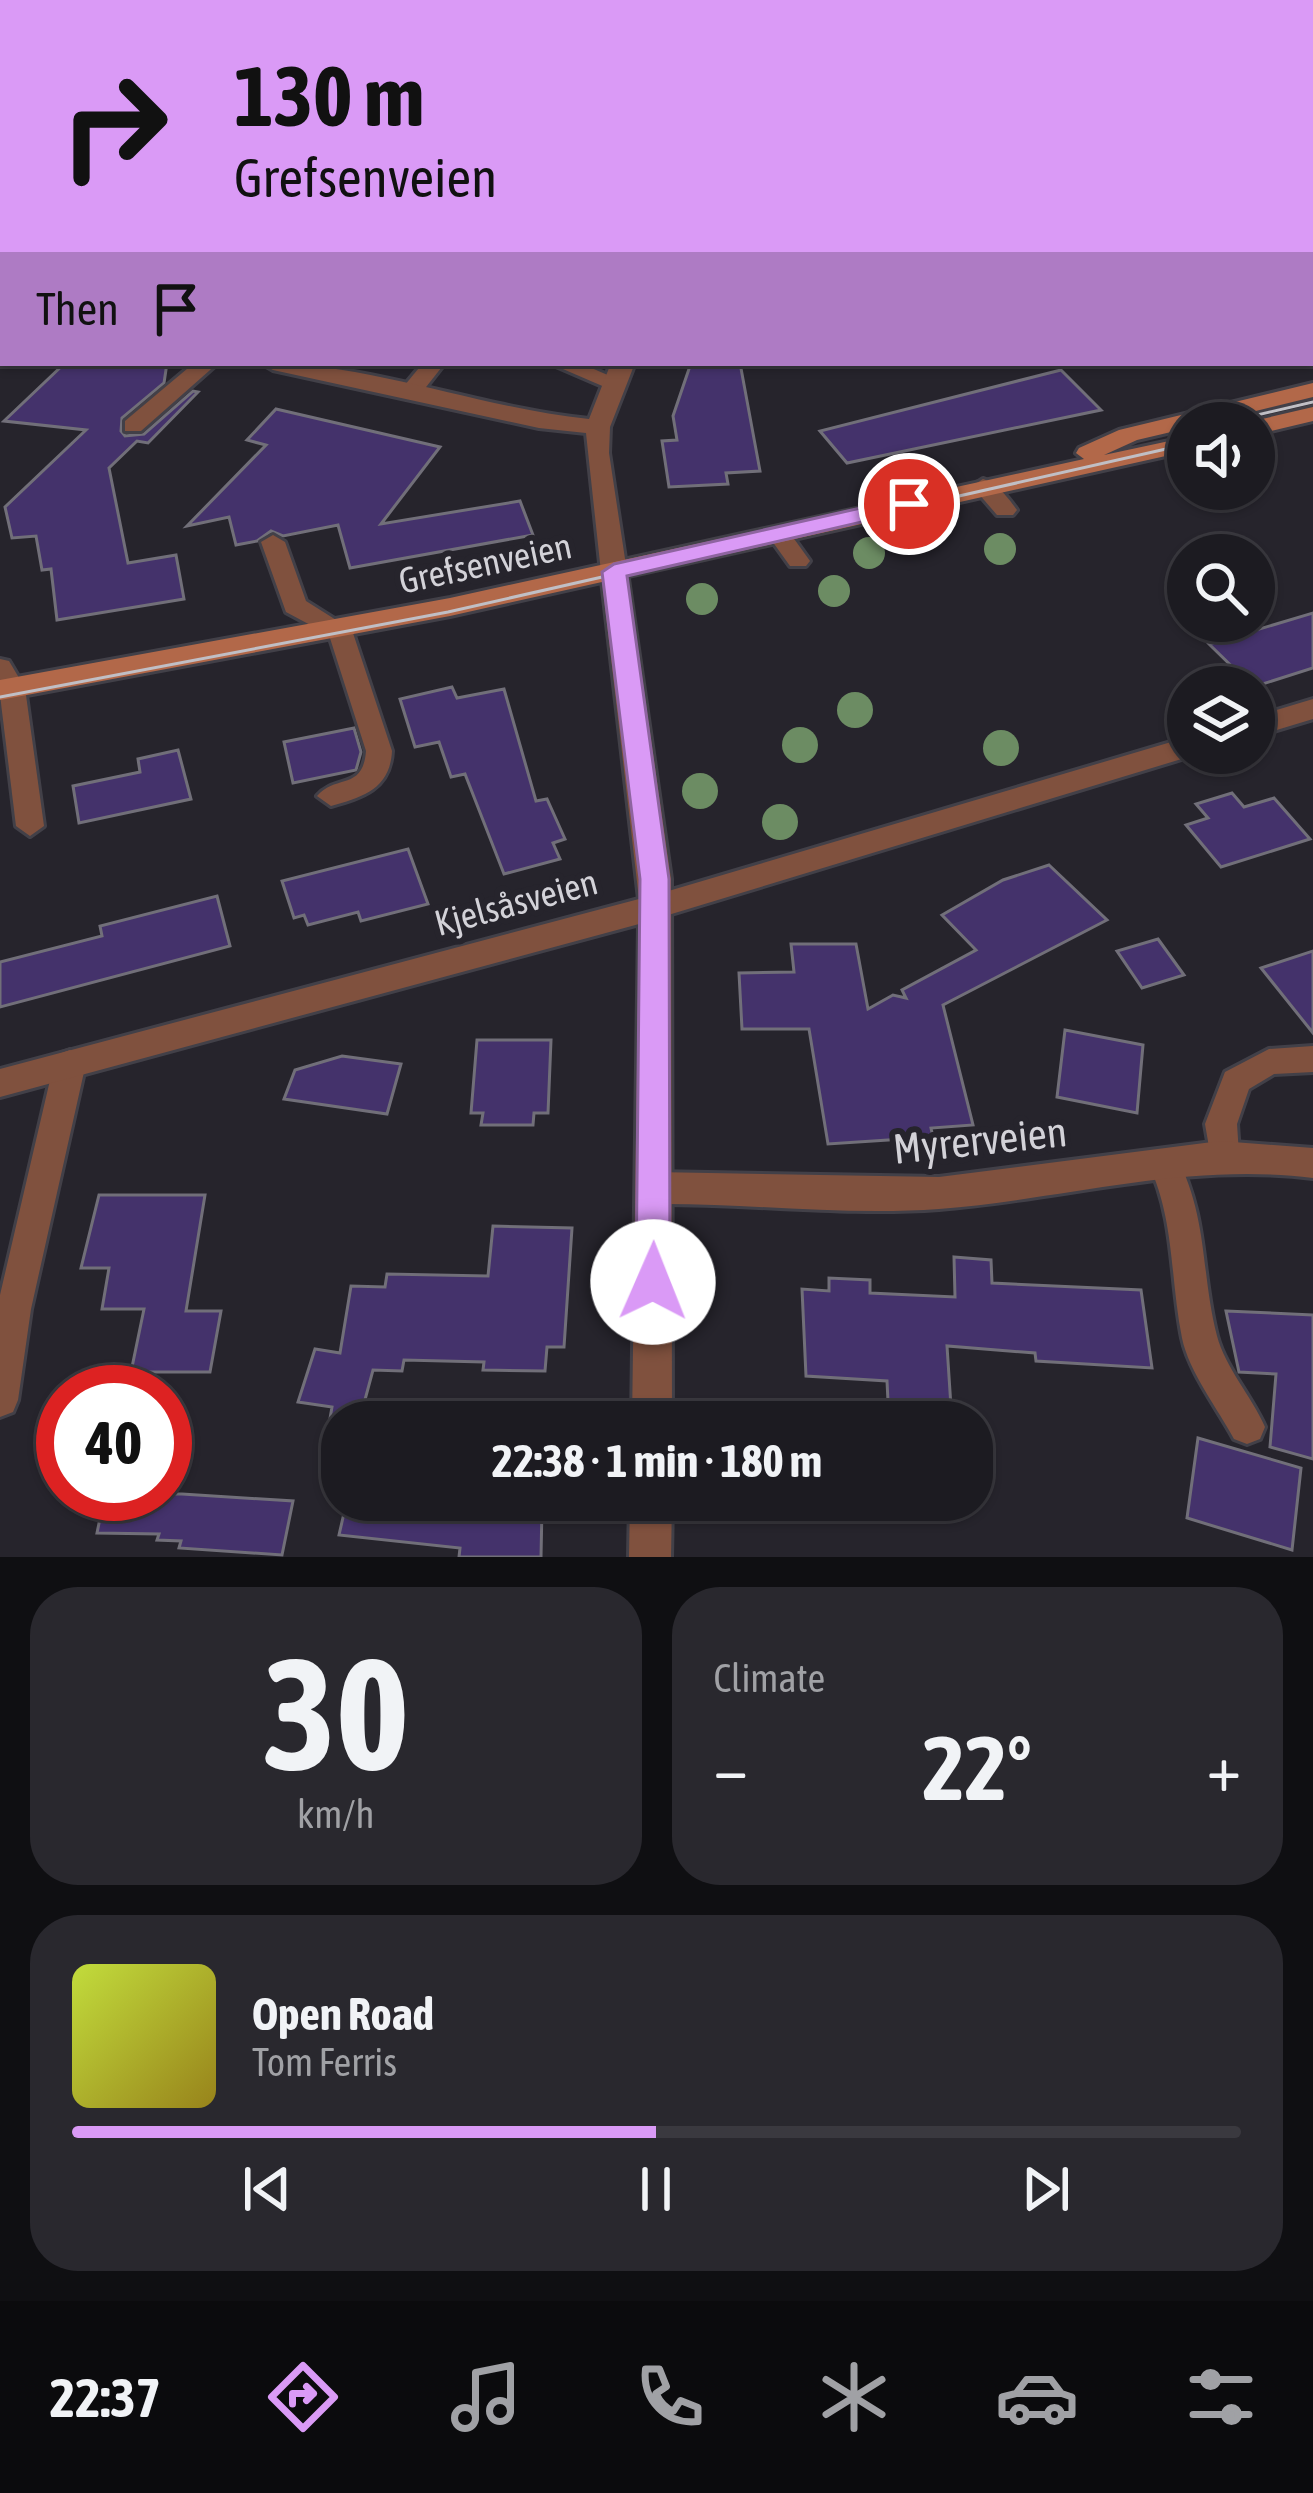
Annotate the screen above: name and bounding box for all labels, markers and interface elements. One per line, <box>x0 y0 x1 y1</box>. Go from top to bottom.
icon: right <box>36 48 192 204</box>
text: 130 m <box>234 48 424 144</box>
text: Grefsenveien <box>234 147 497 208</box>
icon: arrive <box>143 276 209 342</box>
text: Then <box>36 283 119 335</box>
map controls <box>1167 402 1275 774</box>
button: sound <box>1167 402 1275 510</box>
pin <box>858 453 960 555</box>
icon: arrive <box>876 471 942 537</box>
street label: Grefsenveien <box>395 524 575 602</box>
button: search <box>1167 534 1275 642</box>
button: layers <box>1167 666 1275 774</box>
street label: Kjelsåsveien <box>430 860 602 944</box>
street label: Myrerveien <box>891 1107 1069 1173</box>
position arrow <box>590 1219 716 1345</box>
speed limit sign: 40 <box>36 1365 192 1521</box>
text: 22:38 · 1 min · 180 m <box>492 1435 822 1487</box>
text: 30 <box>262 1624 409 1803</box>
text: Climate <box>714 1656 825 1700</box>
text: 22° <box>923 1716 1032 1819</box>
text: − <box>714 1729 748 1805</box>
text: + <box>1207 1729 1241 1805</box>
text: km/h <box>297 1792 374 1836</box>
text: Open Road <box>252 1988 434 2040</box>
text: Tom Ferris <box>252 2040 397 2084</box>
icon: previous <box>234 2156 300 2222</box>
icon: pause <box>623 2156 689 2222</box>
icon: next <box>1013 2156 1079 2222</box>
icon: directions <box>261 2355 345 2439</box>
icon: music <box>444 2355 528 2439</box>
icon: phone <box>628 2355 712 2439</box>
icon: climate <box>812 2355 896 2439</box>
icon: car <box>995 2355 1079 2439</box>
icon: filters <box>1179 2355 1263 2439</box>
text: 22:37 <box>50 2367 161 2428</box>

